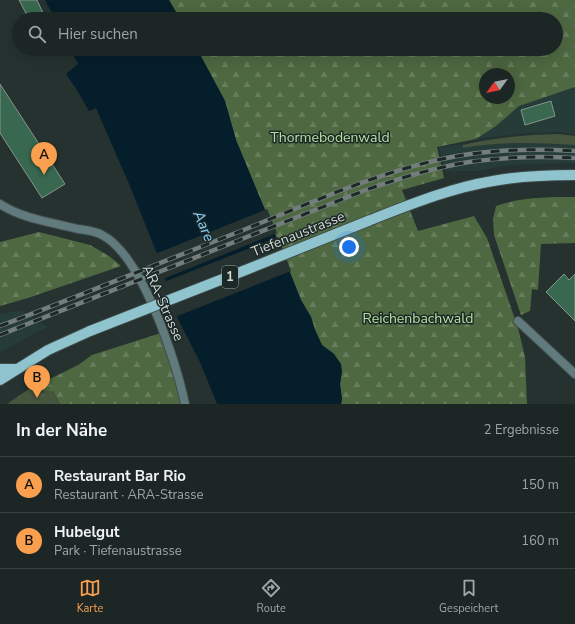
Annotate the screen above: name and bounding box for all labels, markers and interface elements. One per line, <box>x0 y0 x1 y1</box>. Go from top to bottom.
search box <box>12 12 563 56</box>
icon: search <box>26 23 48 45</box>
text: Hier suchen <box>58 24 138 44</box>
north arrow <box>479 68 515 104</box>
park label: Thormebodenwald <box>270 128 390 147</box>
pin: A <box>31 142 57 175</box>
water label: Aare <box>188 206 219 245</box>
street label: Tiefenaustrasse <box>248 207 348 261</box>
your location <box>339 237 359 257</box>
street label: ARA-Strasse <box>138 262 188 344</box>
road number: 1 <box>222 266 238 288</box>
park label: Reichenbachwald <box>363 309 473 328</box>
pin: B <box>24 365 50 398</box>
text: In der Nähe <box>16 419 107 442</box>
text: 2 Ergebnisse <box>484 421 559 439</box>
text: Restaurant Bar Rio <box>54 466 186 486</box>
text: A <box>24 476 34 494</box>
text: 150 m <box>521 476 559 494</box>
text: Restaurant · ARA-Strasse <box>54 486 203 504</box>
text: Hubelgut <box>54 522 120 542</box>
text: B <box>25 532 33 550</box>
text: 160 m <box>521 532 559 550</box>
text: Park · Tiefenaustrasse <box>54 542 182 560</box>
tab: Karte <box>77 577 103 616</box>
tab: Route <box>257 577 286 616</box>
tab: Gespeichert <box>439 577 498 616</box>

